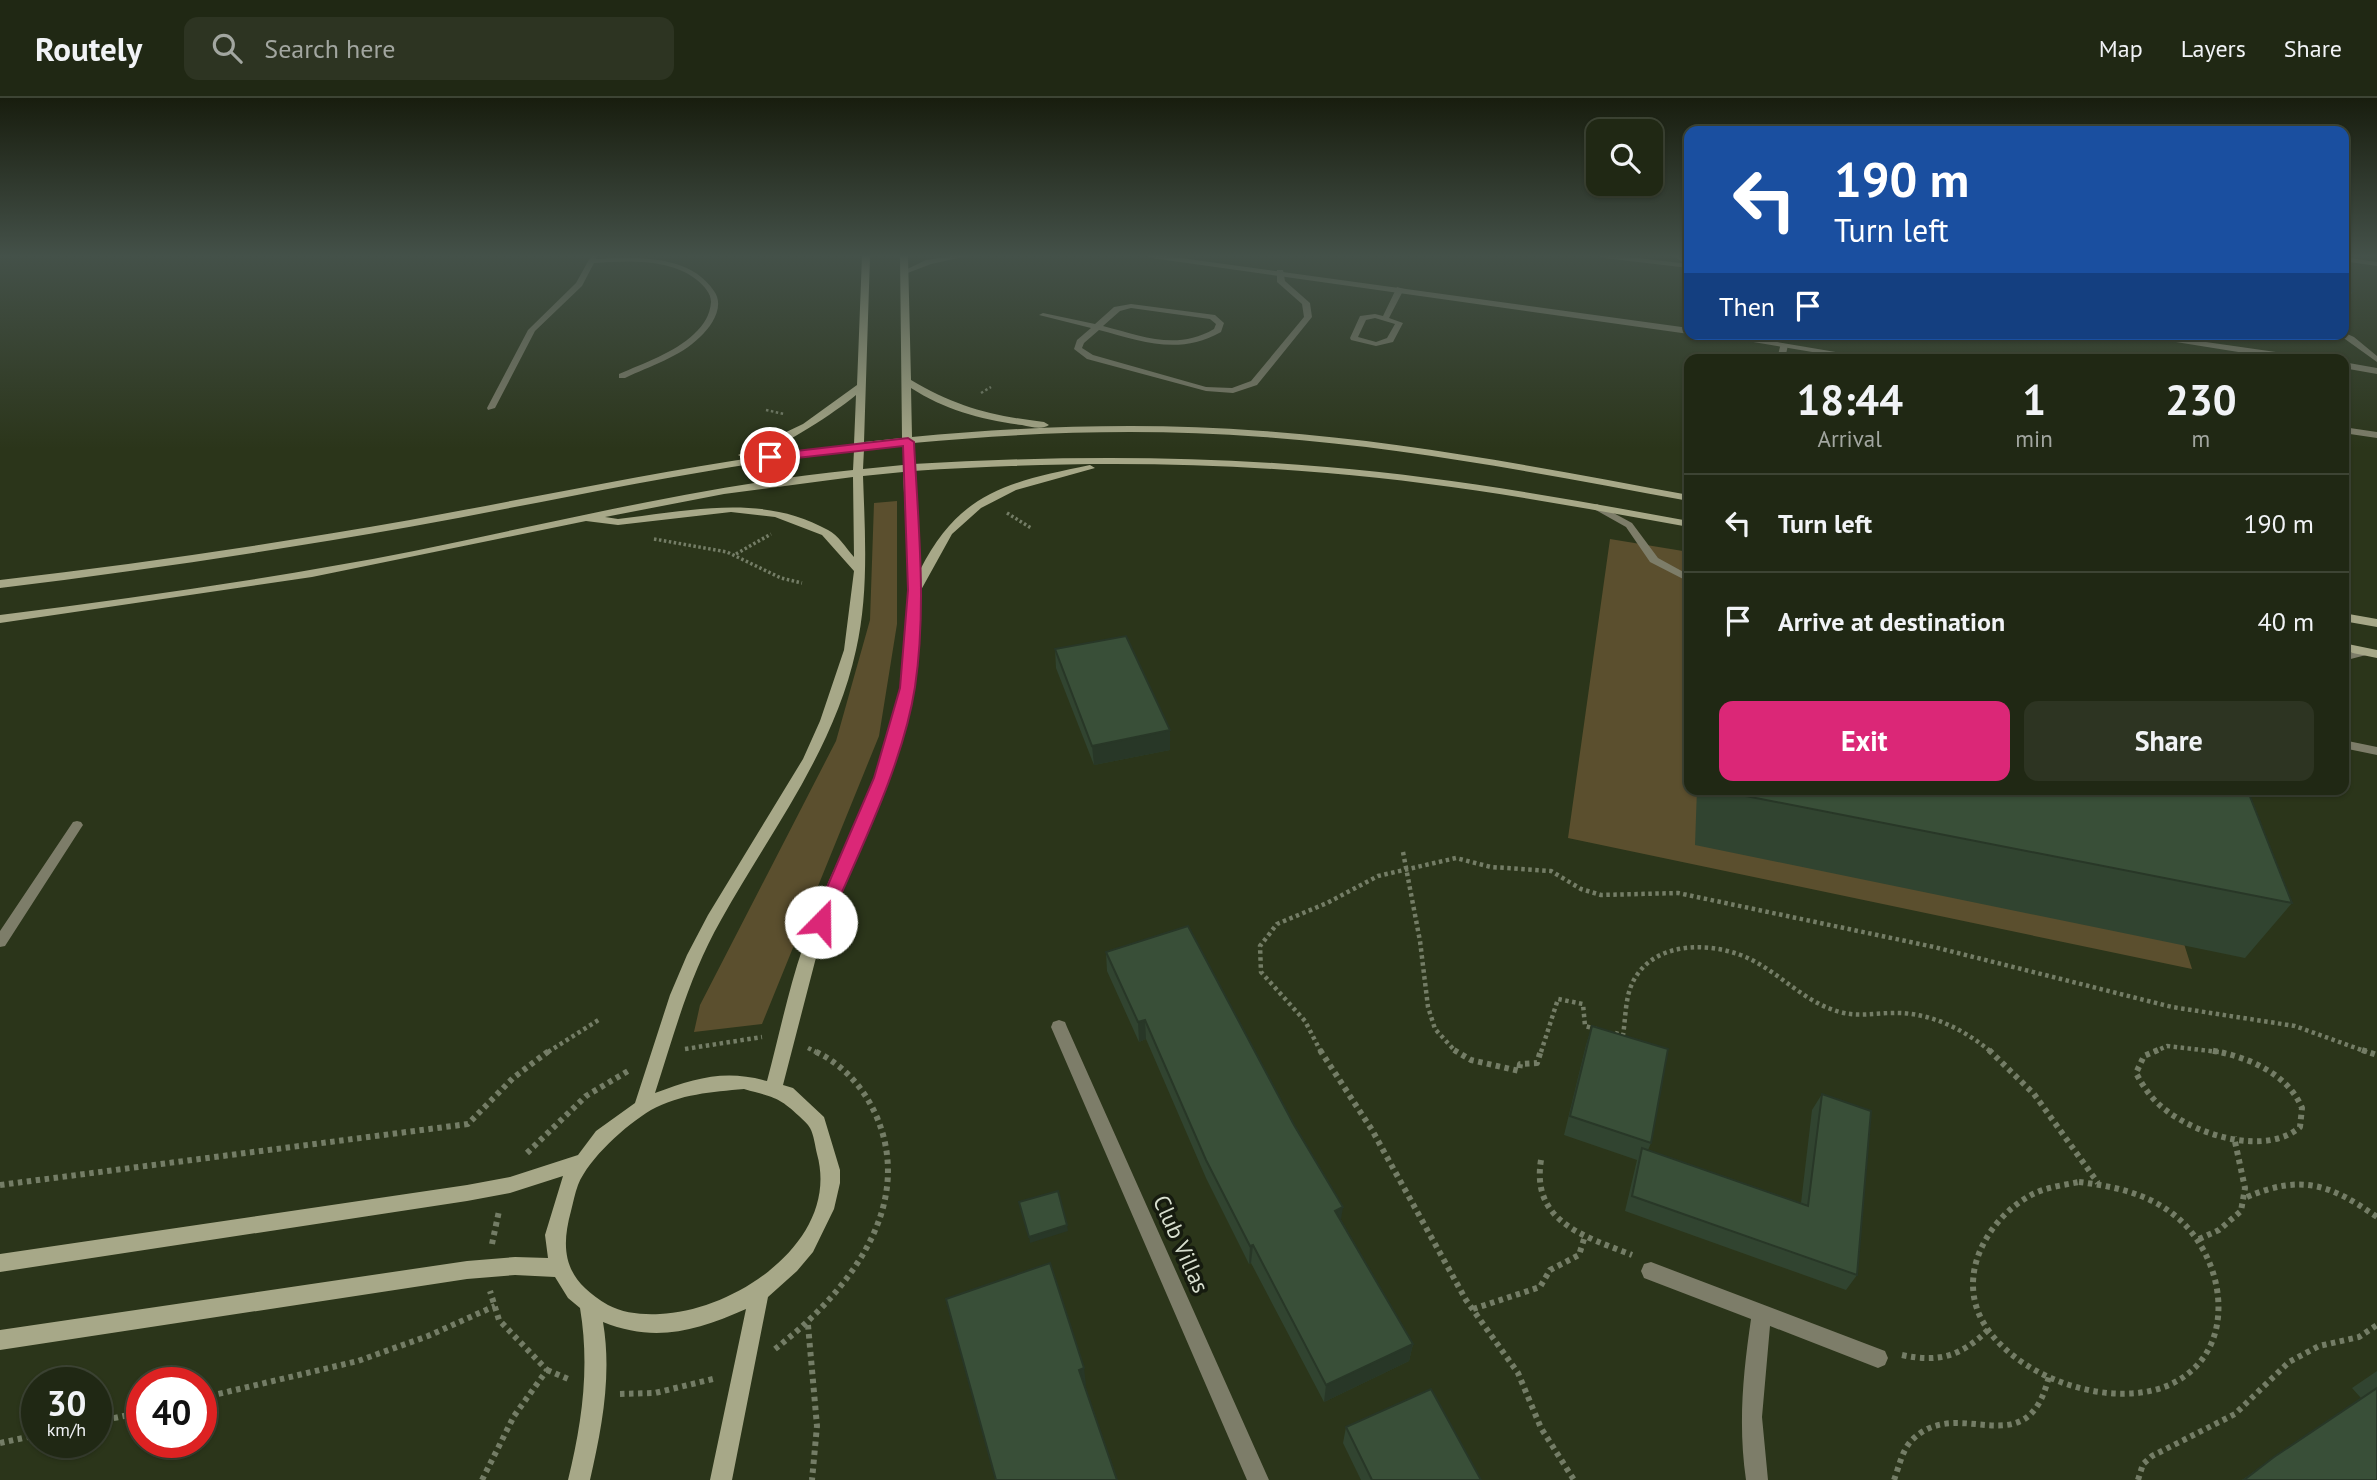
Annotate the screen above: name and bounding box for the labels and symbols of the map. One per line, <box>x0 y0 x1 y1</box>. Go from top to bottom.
pin <box>740 427 800 487</box>
position arrow <box>784 885 858 959</box>
street label: Club Villas <box>1147 1190 1216 1297</box>
speed limit sign: 40 <box>126 1367 217 1458</box>

